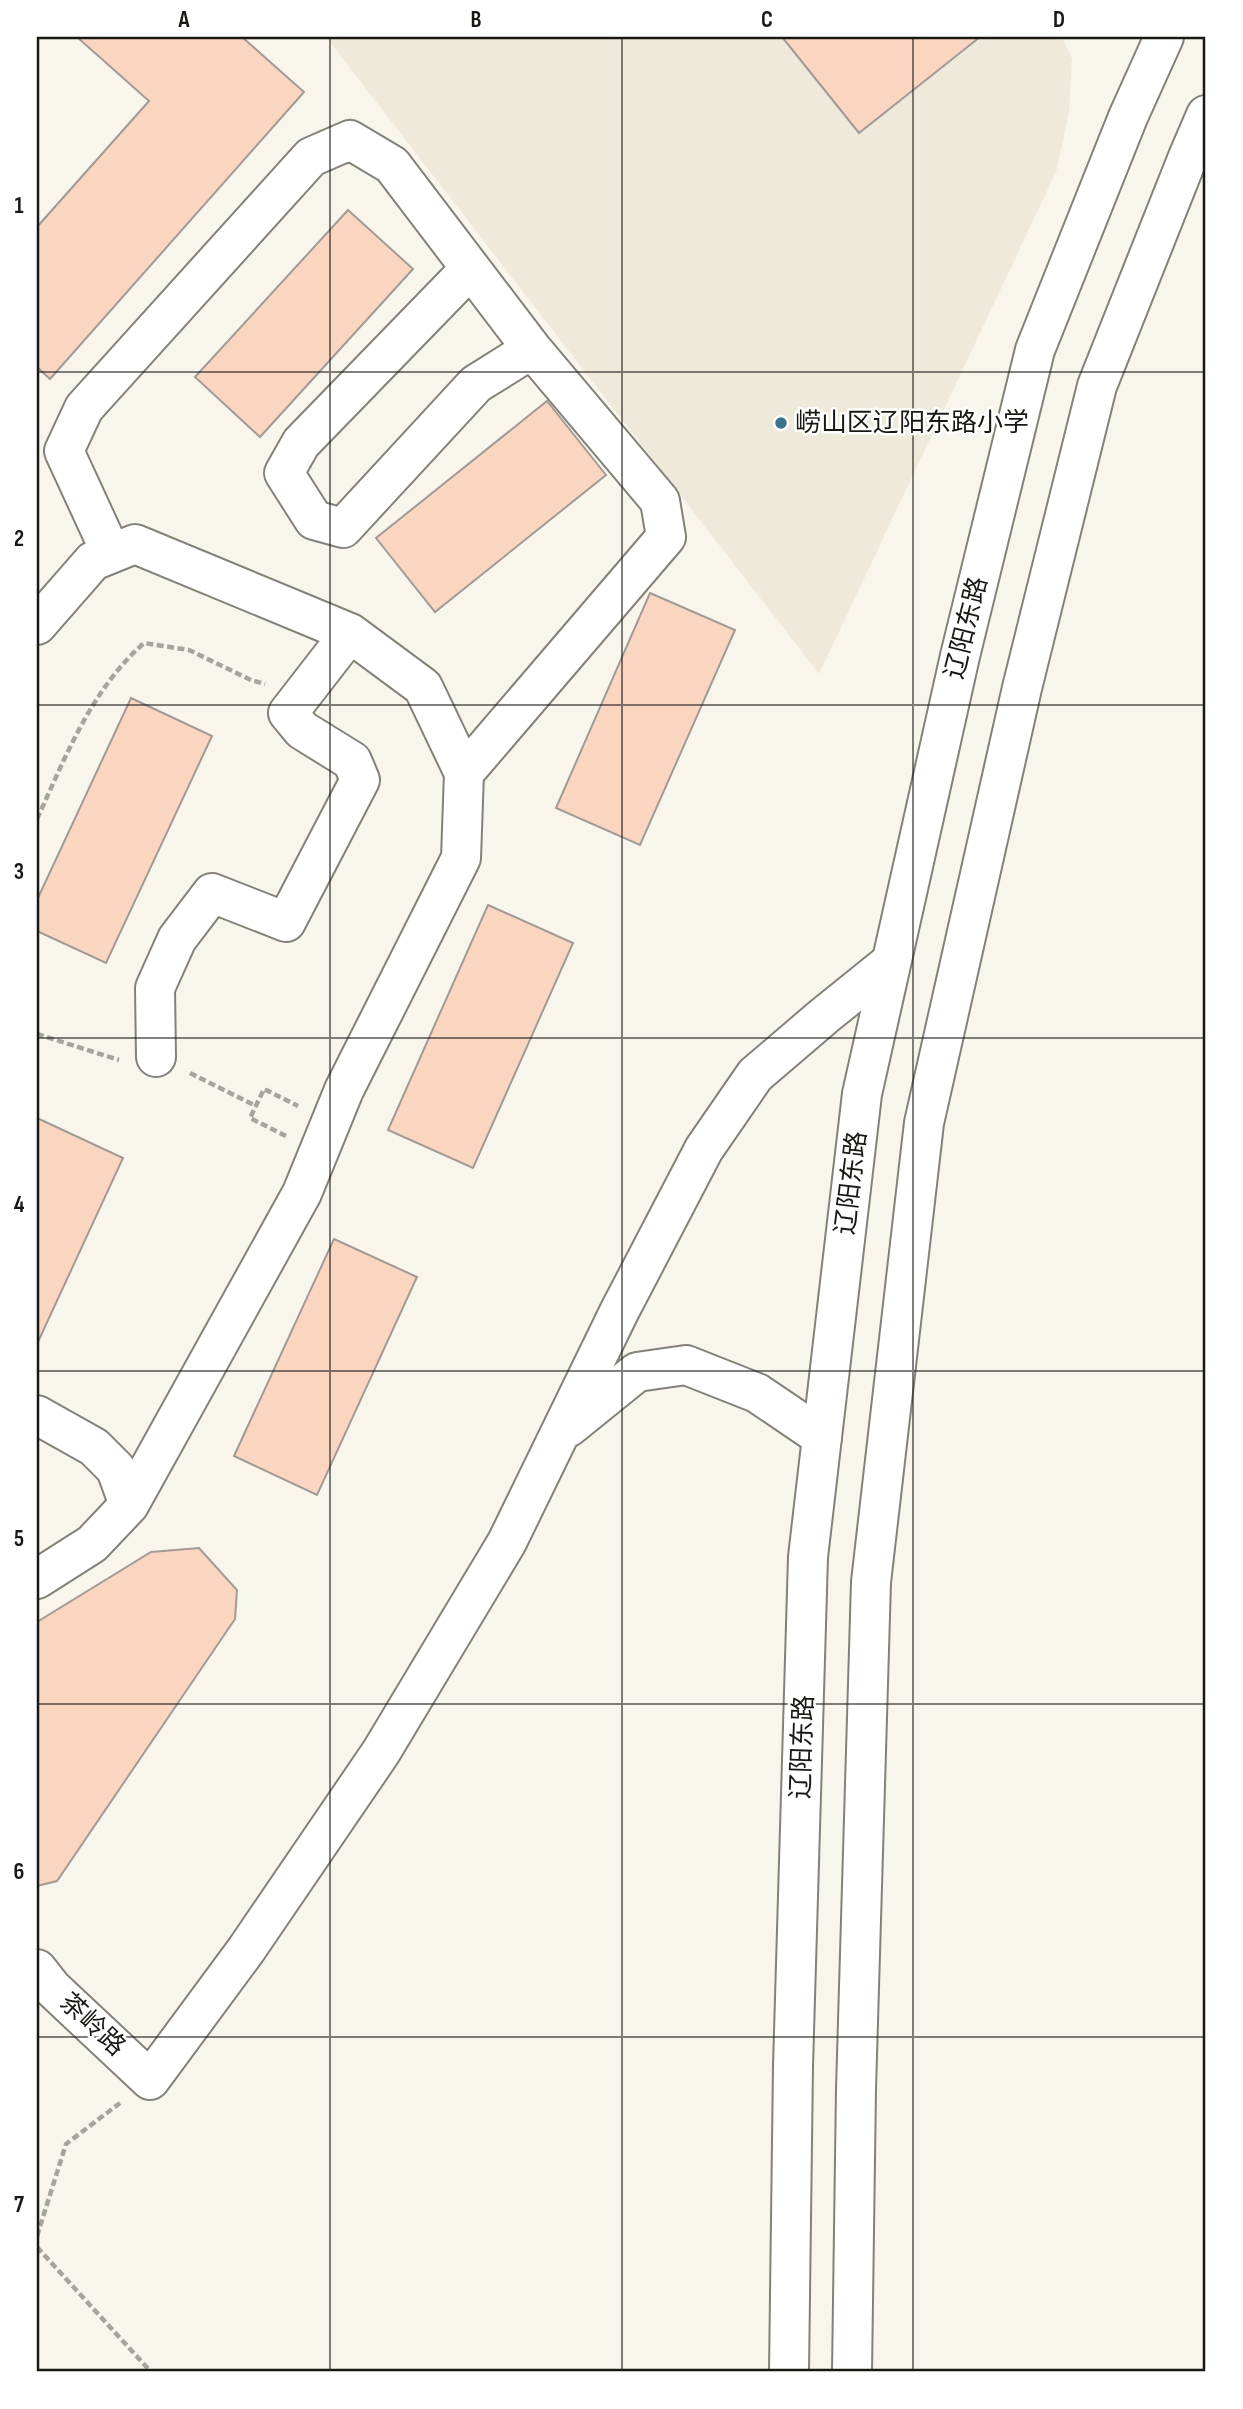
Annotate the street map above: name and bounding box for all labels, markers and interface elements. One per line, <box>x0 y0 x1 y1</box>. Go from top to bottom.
text: A <box>178 6 191 34</box>
text: B <box>471 6 482 34</box>
text: C <box>761 6 773 34</box>
text: D <box>1053 6 1065 34</box>
text: 1 <box>14 192 24 220</box>
place label: 崂山区辽阳东路小学 <box>795 408 1029 439</box>
marker: 崂山区辽阳东路小学 <box>773 415 789 431</box>
text: 2 <box>14 525 24 553</box>
street label: 辽阳东路 <box>939 574 995 682</box>
text: 3 <box>14 858 24 886</box>
street label: 辽阳东路 <box>830 1129 874 1237</box>
text: 4 <box>14 1191 25 1219</box>
text: 5 <box>14 1525 24 1553</box>
street label: 辽阳东路 <box>786 1694 820 1800</box>
text: 6 <box>14 1858 24 1886</box>
street label: 茶岭路 <box>53 1987 131 2063</box>
text: 7 <box>14 2191 24 2219</box>

